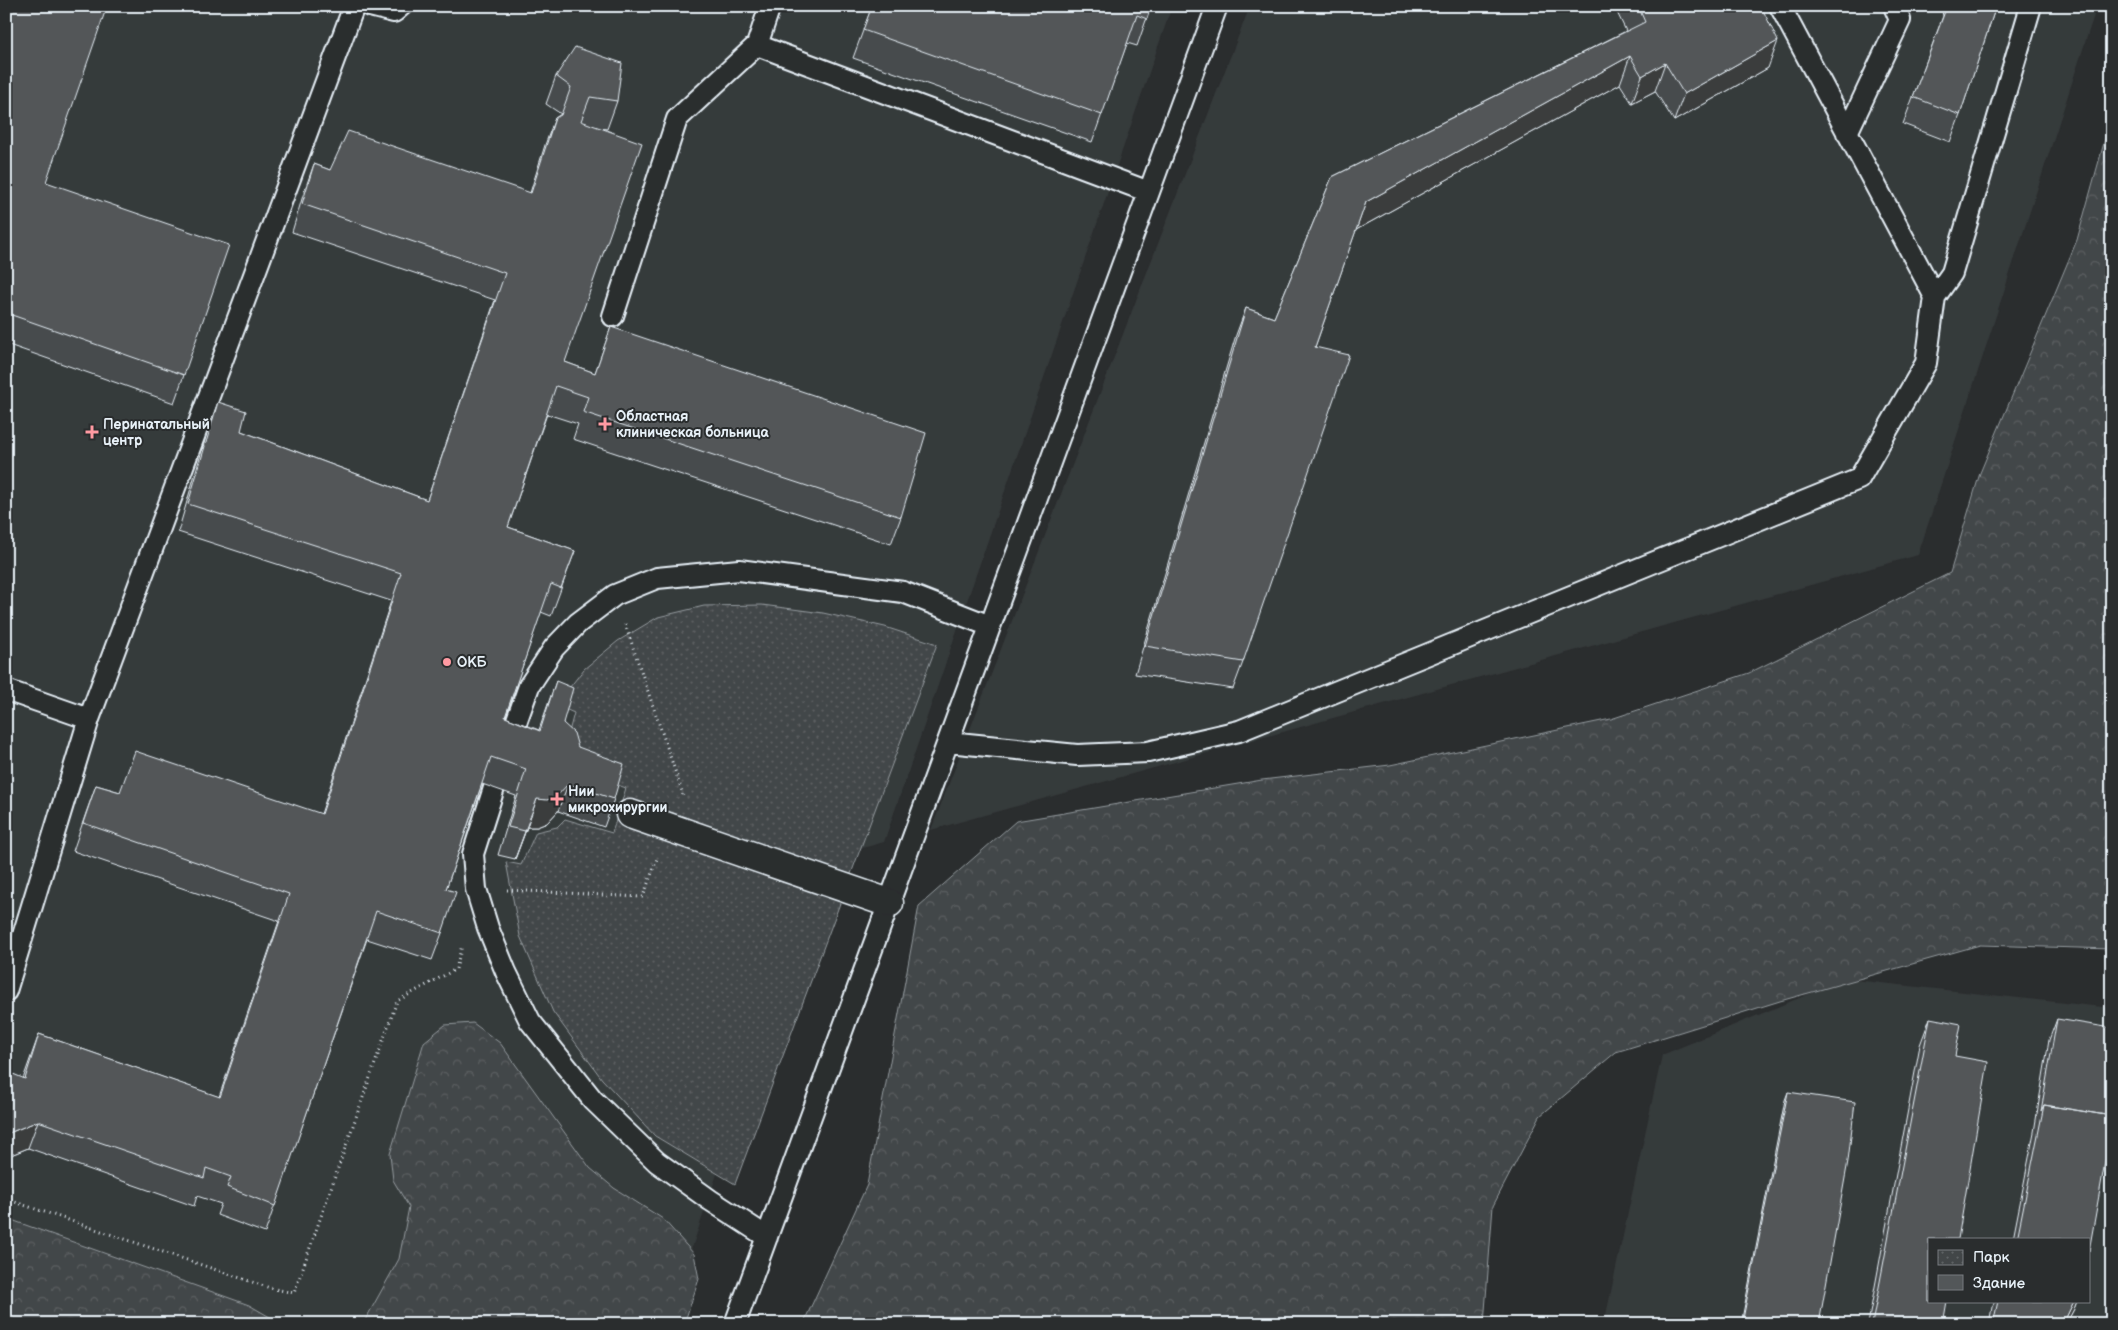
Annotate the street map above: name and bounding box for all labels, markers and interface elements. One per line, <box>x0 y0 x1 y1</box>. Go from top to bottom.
place label: Областная клиническая больница <box>616 408 769 441</box>
place label: Перинатальный центр <box>103 416 210 449</box>
marker: Областная клиническая больница <box>598 417 612 431</box>
marker: Перинатальный центр <box>85 425 99 439</box>
place label: ОКБ <box>457 654 487 671</box>
marker: ОКБ <box>441 656 453 668</box>
place label: Нии микрохирургии <box>568 783 668 816</box>
marker: Нии микрохирургии <box>550 792 564 806</box>
legend <box>1928 1238 2090 1302</box>
text: Парк <box>1973 1248 2010 1267</box>
text: Здание <box>1973 1274 2025 1293</box>

